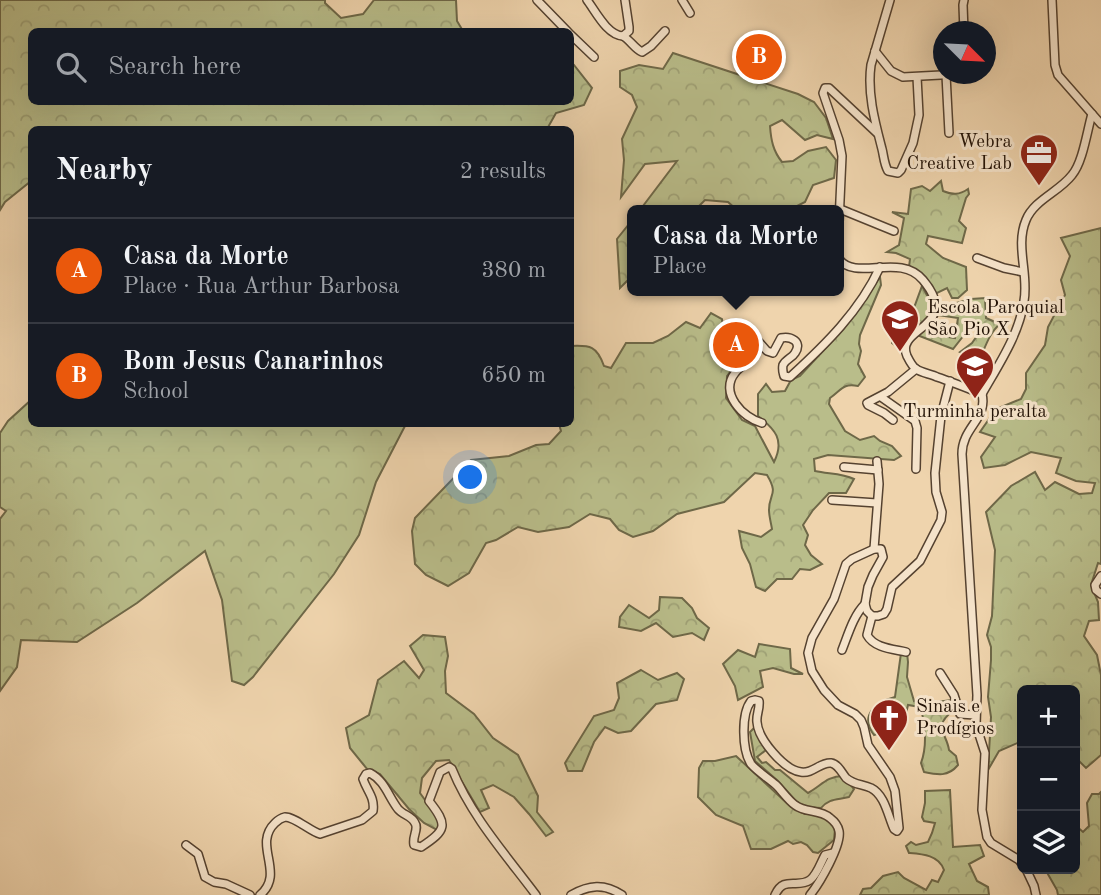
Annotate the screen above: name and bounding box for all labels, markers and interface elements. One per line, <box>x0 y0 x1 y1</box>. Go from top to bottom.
north arrow <box>933 21 996 84</box>
search box <box>28 28 574 105</box>
pin: B <box>736 31 782 83</box>
icon: search <box>52 48 90 86</box>
text: Search here <box>108 54 241 80</box>
office icon: Webra Creative Lab <box>1018 132 1060 187</box>
place label: Webra Creative Lab <box>907 133 1013 174</box>
text: Nearby <box>56 156 153 186</box>
text: 2 results <box>460 160 546 183</box>
popup <box>627 205 844 296</box>
text: Casa da Morte <box>653 224 818 250</box>
text: Casa da Morte <box>123 244 289 270</box>
text: Place <box>653 255 706 278</box>
text: A <box>70 259 88 282</box>
text: 380 m <box>481 259 546 282</box>
text: Place · Rua Arthur Barbosa <box>123 275 400 298</box>
school or university icon: Escola Paroquial São Pio X <box>879 298 921 353</box>
place label: Escola Paroquial São Pio X <box>927 299 1064 340</box>
pin: A <box>713 319 759 371</box>
school or university icon: Turminha peralta <box>954 345 996 400</box>
text: Bom Jesus Canarinhos <box>123 349 383 375</box>
text: B <box>71 364 87 387</box>
text: 650 m <box>481 364 546 387</box>
text: School <box>123 380 189 403</box>
place label: Turminha peralta <box>903 403 1048 422</box>
your location <box>453 460 487 494</box>
map controls <box>1017 685 1080 874</box>
button: + <box>1017 685 1080 748</box>
church icon: Sinais e Prodígios <box>868 697 910 752</box>
place label: Sinais e Prodígios <box>916 698 994 739</box>
button: − <box>1017 748 1080 811</box>
button: layers <box>1017 811 1080 874</box>

